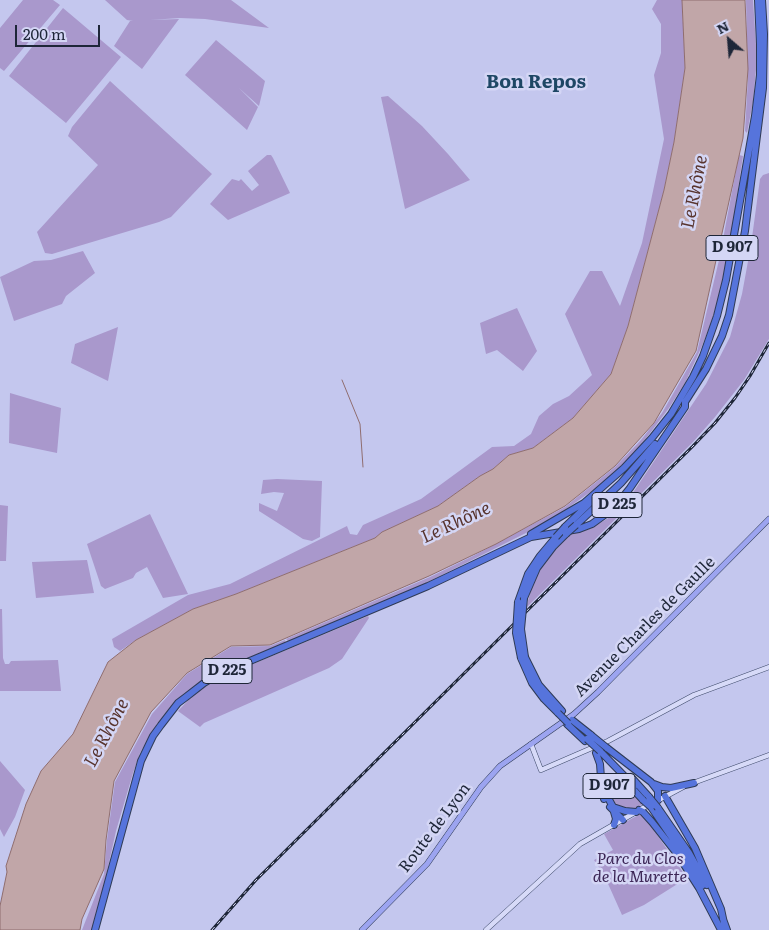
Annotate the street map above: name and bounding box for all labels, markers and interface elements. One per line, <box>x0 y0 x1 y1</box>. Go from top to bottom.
scale bar <box>18 15 102 47</box>
north arrow <box>704 15 754 65</box>
text: N <box>712 15 732 38</box>
text: 200 m <box>23 22 66 45</box>
district label: Bon Repos <box>486 71 586 93</box>
water label: Le Rhône <box>677 154 713 230</box>
road number: D 907 <box>706 236 758 260</box>
road number: D 225 <box>592 492 642 518</box>
water label: Le Rhône <box>418 498 494 548</box>
street label: Avenue Charles de Gaulle <box>571 553 719 701</box>
road number: D 225 <box>202 658 252 684</box>
water label: Le Rhône <box>80 695 134 771</box>
road number: D 907 <box>583 774 635 798</box>
street label: Route de Lyon <box>395 780 475 876</box>
park label: Parc du Clos de la Murette <box>593 849 687 887</box>

